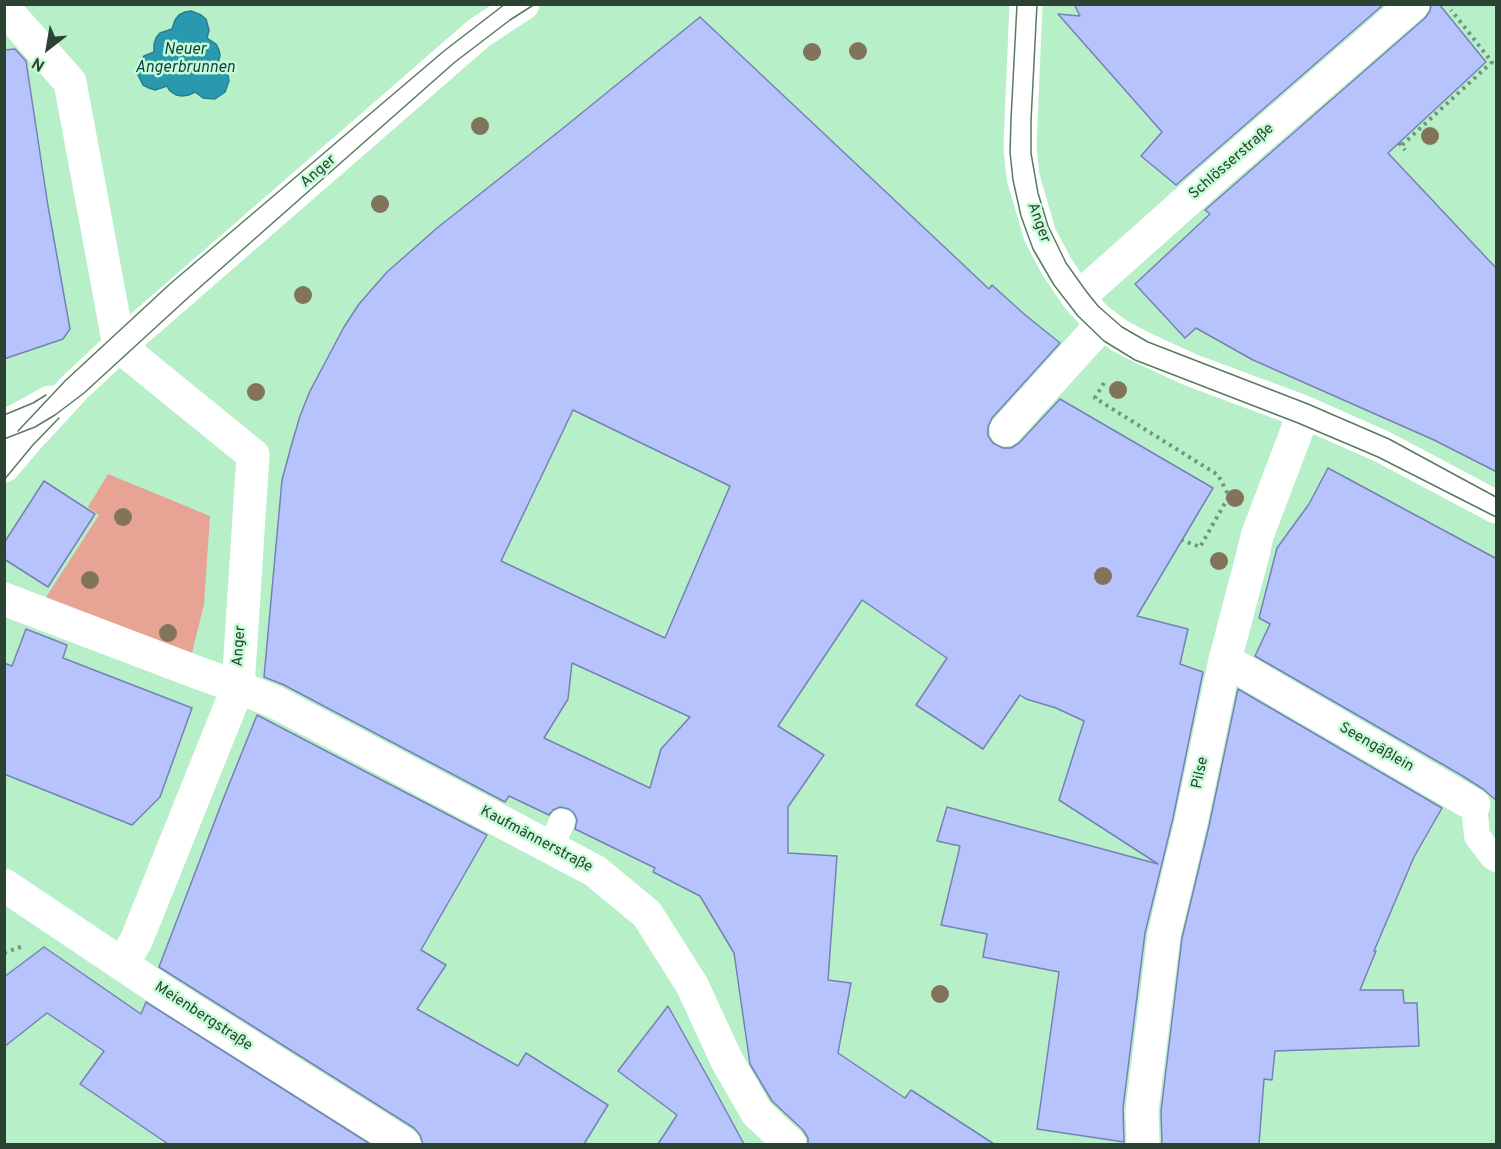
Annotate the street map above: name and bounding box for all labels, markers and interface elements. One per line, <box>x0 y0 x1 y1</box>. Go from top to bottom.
north arrow <box>18 18 78 78</box>
water label: Neuer Angerbrunnen <box>135 41 235 79</box>
text: N <box>29 52 49 75</box>
street label: Schlösserstraße <box>1186 120 1278 204</box>
street label: Anger <box>298 152 340 192</box>
street label: Anger <box>1022 201 1054 245</box>
street label: Anger <box>230 625 250 667</box>
street label: Seengäßlein <box>1336 719 1416 777</box>
street label: Pilse <box>1189 755 1213 791</box>
street label: Kaufmännerstraße <box>477 803 595 877</box>
street label: Meienbergstraße <box>151 979 255 1055</box>

